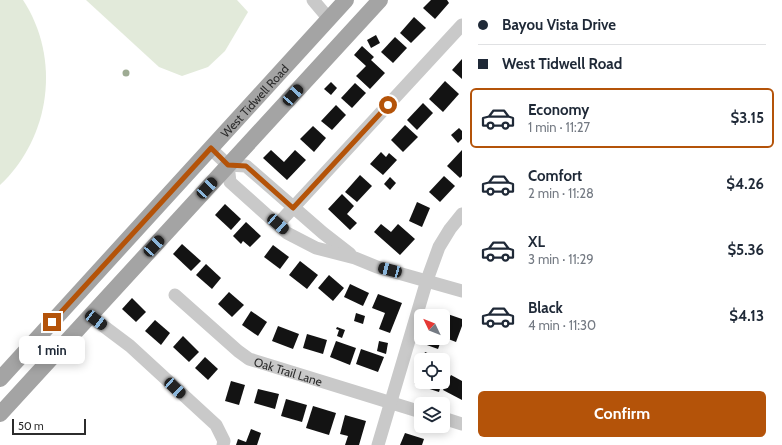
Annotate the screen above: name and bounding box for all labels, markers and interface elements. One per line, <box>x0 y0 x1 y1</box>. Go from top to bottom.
text: Bayou Vista Drive <box>502 16 616 34</box>
text: West Tidwell Road <box>502 55 622 73</box>
street label: West Tidwell Road <box>217 61 291 140</box>
car <box>281 82 305 108</box>
route start <box>379 96 397 114</box>
icon: car <box>480 100 516 136</box>
text: Economy <box>528 101 589 119</box>
text: $3.15 <box>731 109 764 127</box>
text: 1 min · 11:27 <box>528 119 590 135</box>
icon: car <box>480 166 516 202</box>
text: Comfort <box>528 167 582 185</box>
car <box>194 175 220 201</box>
text: $4.26 <box>726 175 764 193</box>
text: 2 min · 11:28 <box>528 185 594 201</box>
car <box>265 212 291 236</box>
icon: car <box>480 232 516 268</box>
car <box>141 233 167 259</box>
text: XL <box>528 233 545 251</box>
text: $5.36 <box>727 241 764 259</box>
text: 3 min · 11:29 <box>528 251 594 267</box>
car <box>377 261 403 279</box>
icon: car <box>480 298 516 334</box>
text: Black <box>528 299 563 317</box>
text: $4.13 <box>729 307 764 325</box>
car <box>83 308 109 332</box>
north arrow <box>414 309 450 345</box>
map controls <box>414 309 450 433</box>
route end <box>43 313 61 331</box>
text: 4 min · 11:30 <box>528 317 596 333</box>
callout: 1 min <box>19 336 85 364</box>
text: 1 min <box>37 342 67 358</box>
button: locate <box>414 353 450 389</box>
street label: Oak Trail Lane <box>252 354 324 389</box>
car <box>162 375 188 401</box>
button: Confirm <box>478 391 766 437</box>
button: layers <box>414 397 450 433</box>
scale bar <box>12 417 86 436</box>
text: 50 m <box>18 419 44 433</box>

